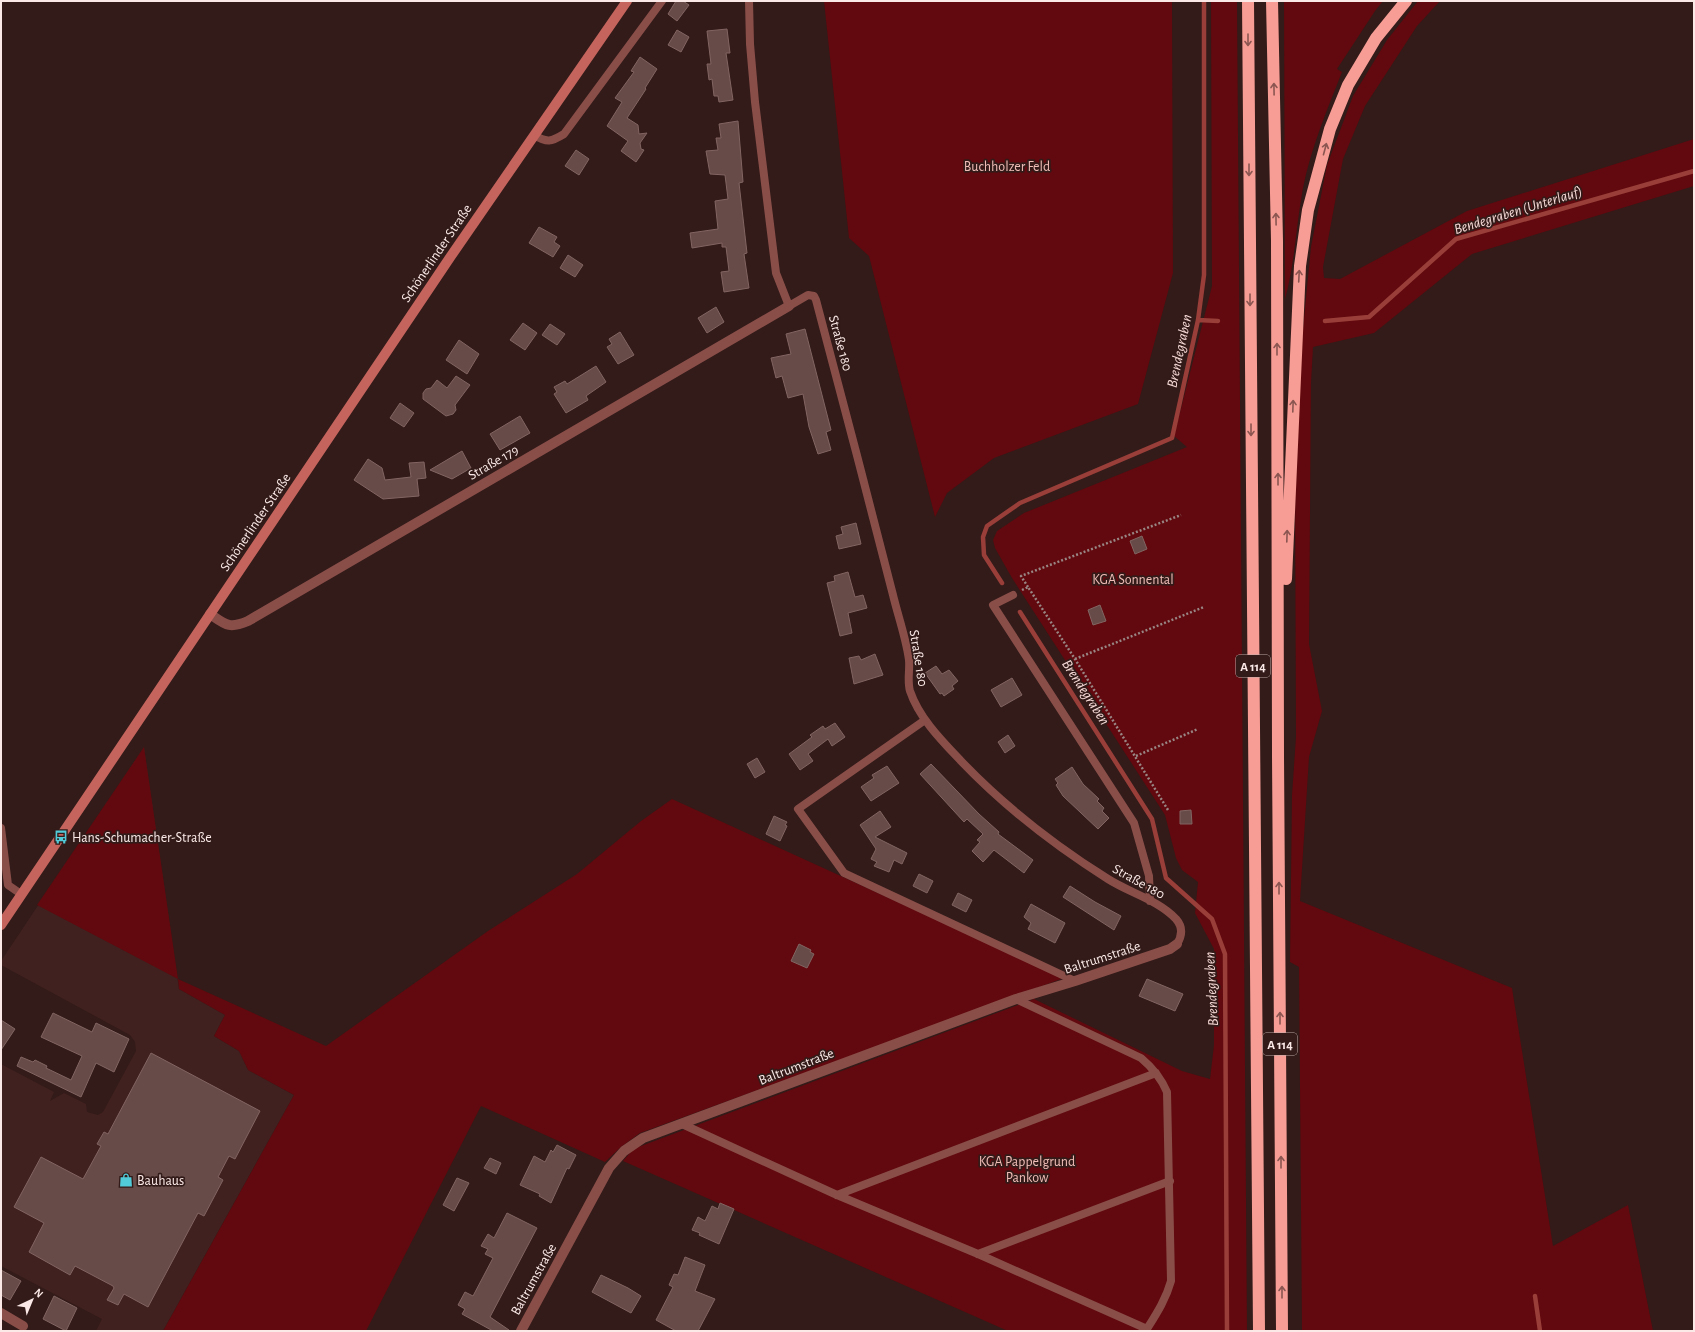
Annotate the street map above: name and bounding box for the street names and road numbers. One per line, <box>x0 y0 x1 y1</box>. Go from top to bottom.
street label: Schönerlinder Straße <box>399 202 475 305</box>
street label: Straße 180 <box>826 314 854 373</box>
street label: Straße 179 <box>466 443 521 483</box>
street label: Schönerlinder Straße <box>218 471 294 574</box>
street label: Straße 180 <box>907 629 929 688</box>
road number: A 114 <box>1236 655 1270 677</box>
street label: Straße 180 <box>1110 862 1167 902</box>
street label: Baltrumstraße <box>1062 939 1142 977</box>
road number: A 114 <box>1263 1033 1297 1055</box>
street label: Baltrumstraße <box>757 1046 836 1088</box>
street label: Baltrumstraße <box>509 1241 559 1318</box>

